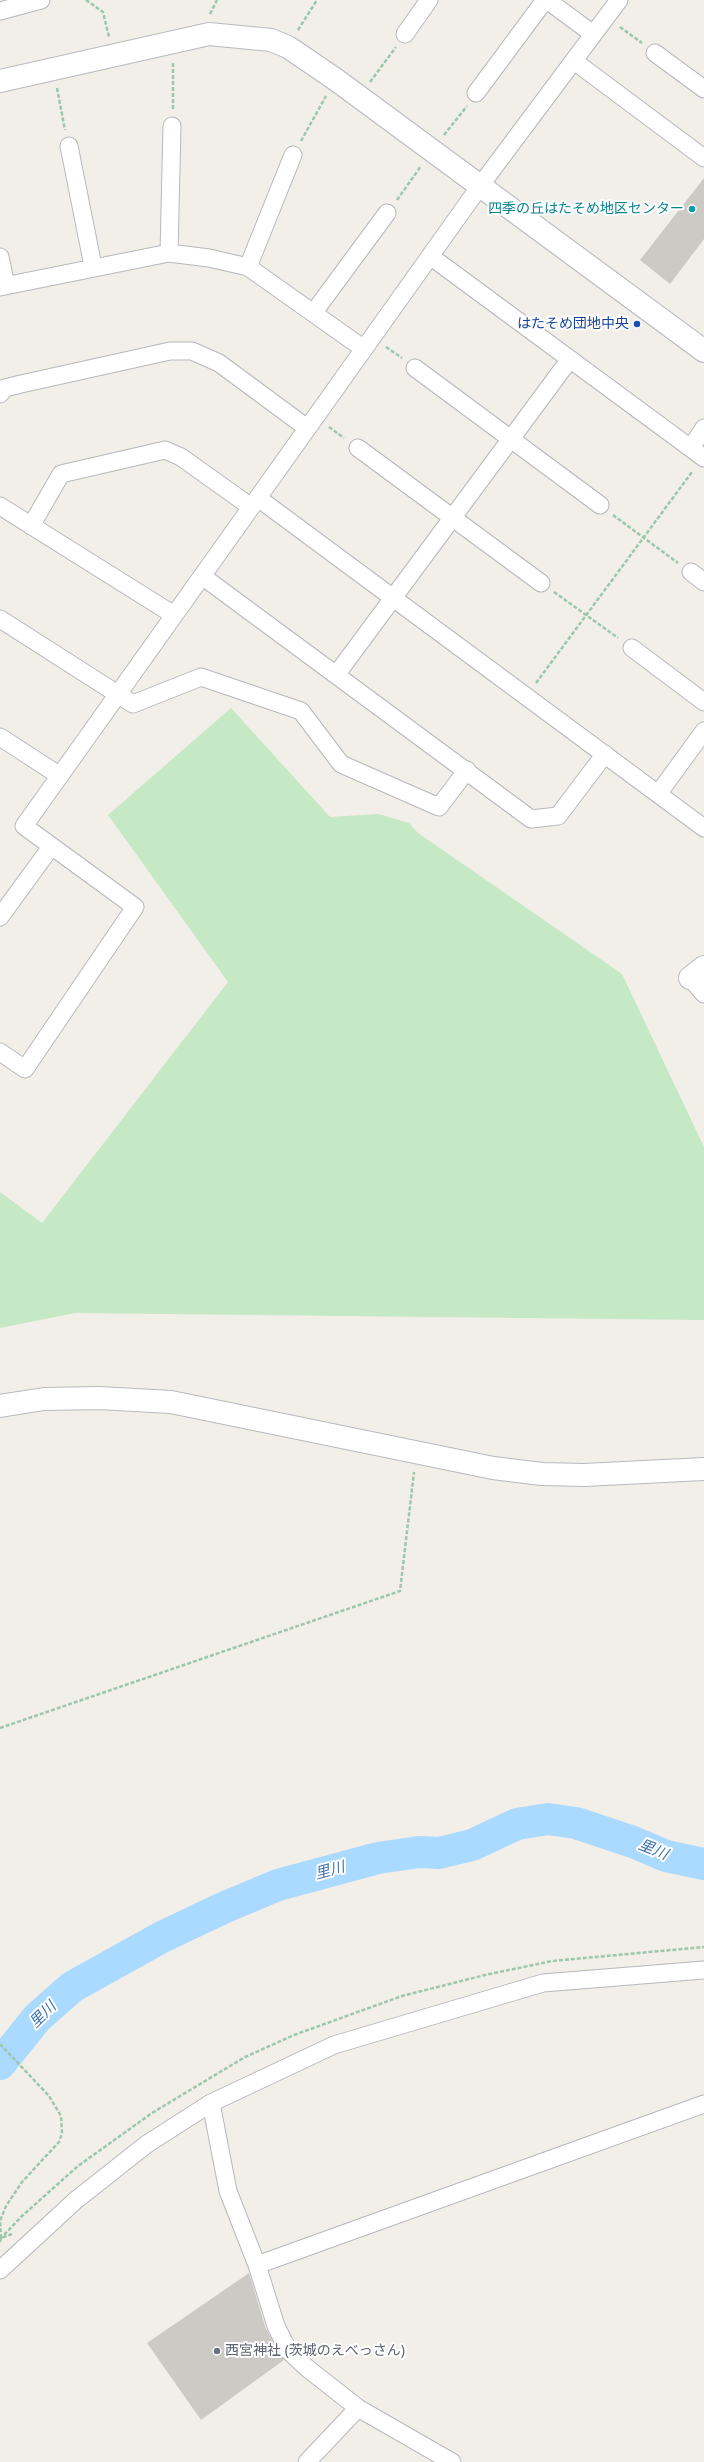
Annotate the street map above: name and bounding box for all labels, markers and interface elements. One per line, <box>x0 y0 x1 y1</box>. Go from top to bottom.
place label: 四季の丘はたそめ地区センター <box>488 201 684 217</box>
marker: 四季の丘はたそめ地区センター <box>687 204 697 214</box>
place label: はたそめ団地中央 <box>517 316 629 332</box>
marker: はたそめ団地中央 <box>632 319 642 329</box>
water label: 里川 <box>636 1836 670 1864</box>
water label: 里川 <box>313 1858 347 1884</box>
water label: 里川 <box>26 1998 60 2032</box>
place label: 西宮神社 (茨城のえべっさん) <box>225 2343 405 2359</box>
marker: 西宮神社 (茨城のえべっさん) <box>212 2346 222 2356</box>

